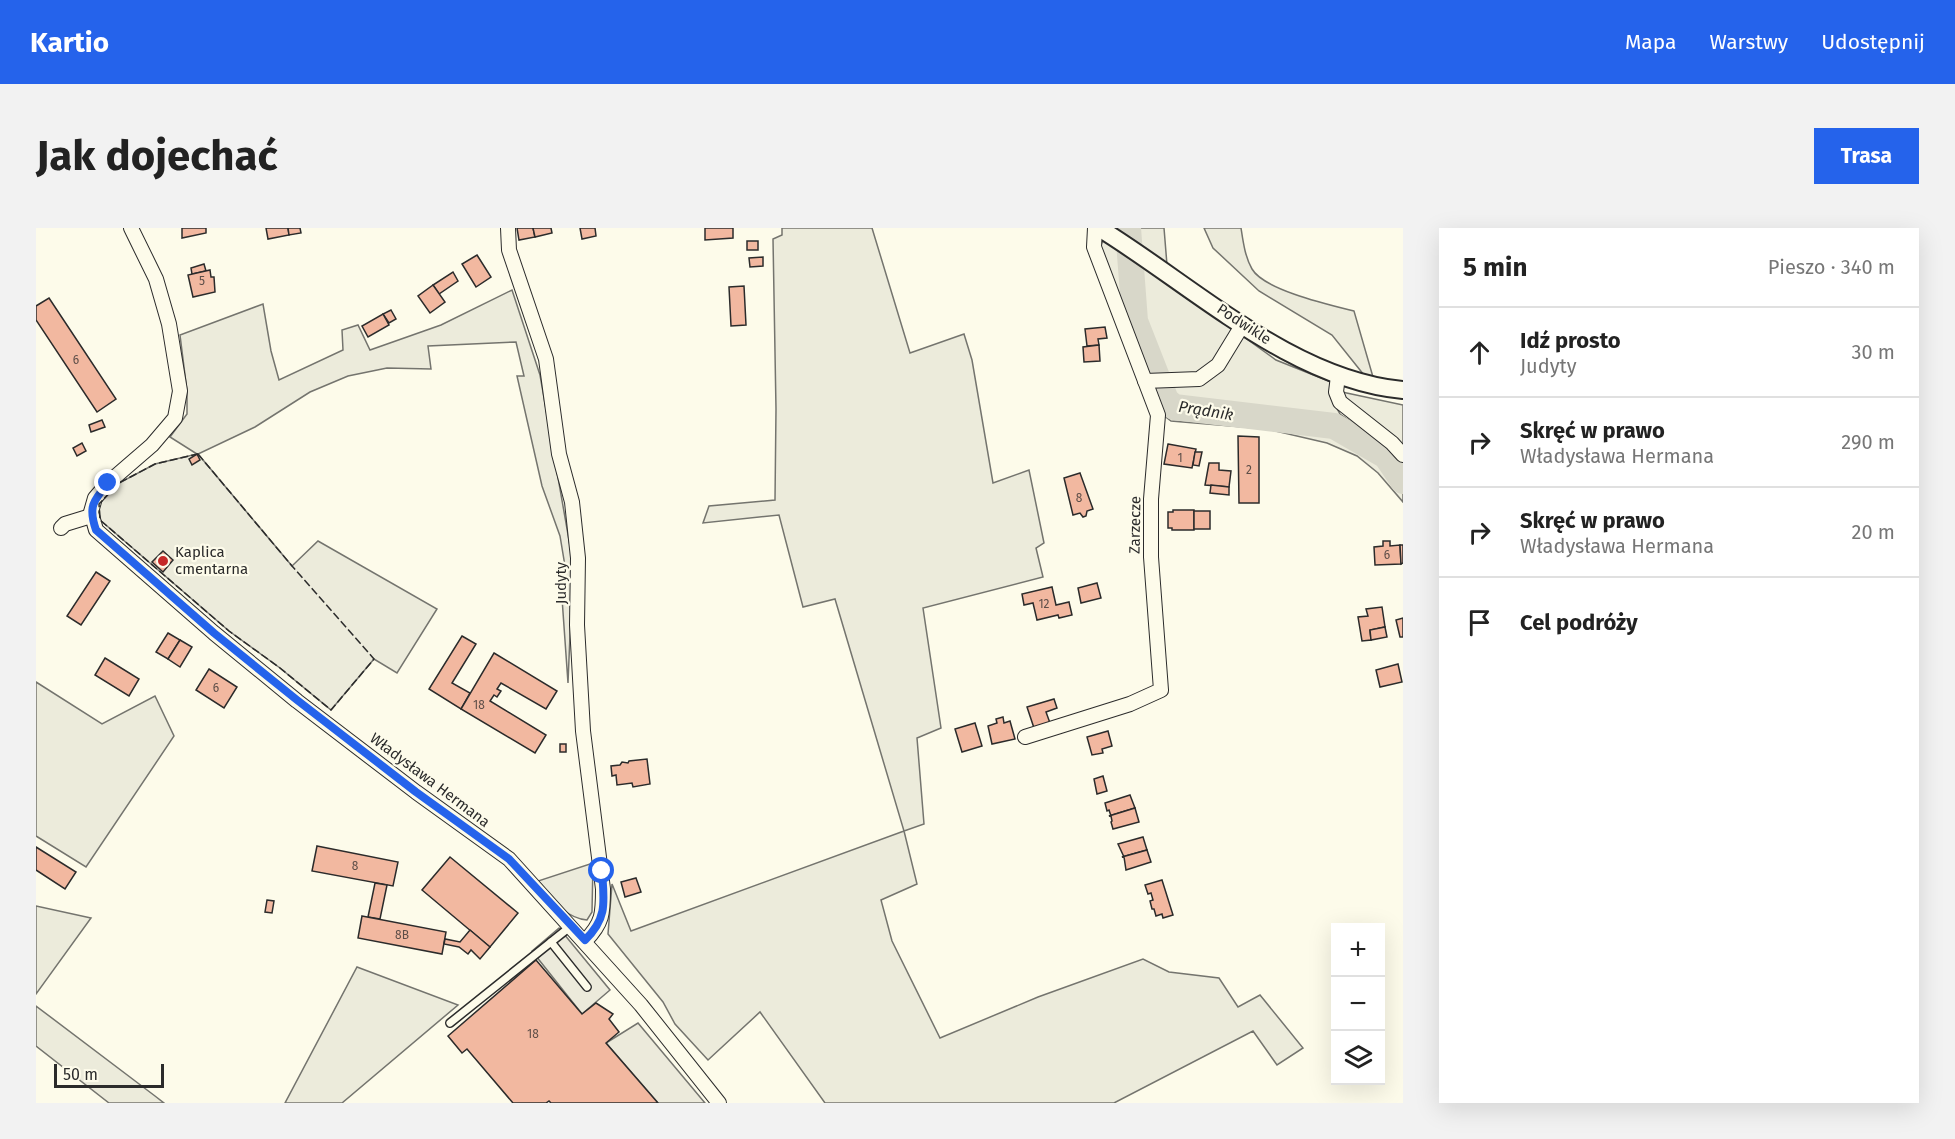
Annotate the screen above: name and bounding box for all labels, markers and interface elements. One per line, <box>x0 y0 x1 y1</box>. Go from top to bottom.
text: Kartio <box>30 26 109 59</box>
text: Mapa <box>1625 29 1676 55</box>
text: Warstwy <box>1709 29 1788 55</box>
text: Udostępnij <box>1821 29 1925 55</box>
button: Trasa <box>1814 128 1919 184</box>
text: Jak dojechać <box>36 131 278 181</box>
text: 5 min <box>1463 252 1527 283</box>
text: Pieszo · 340 m <box>1768 255 1895 279</box>
house number: 5 <box>199 274 205 288</box>
street label: Podwikle <box>1213 300 1275 348</box>
text: Idź prosto <box>1520 327 1621 354</box>
icon: ahead <box>1463 336 1496 369</box>
text: 30 m <box>1851 340 1895 364</box>
house number: 6 <box>73 353 79 367</box>
text: Judyty <box>1520 354 1577 378</box>
water label: Prądnik <box>1177 397 1235 425</box>
text: Skręć w prawo <box>1520 417 1665 444</box>
icon: right <box>1463 426 1496 459</box>
text: 290 m <box>1841 430 1895 454</box>
text: Władysława Hermana <box>1520 444 1714 468</box>
house number: 1 <box>1177 451 1183 465</box>
house number: 2 <box>1246 463 1252 477</box>
route end <box>94 469 120 495</box>
house number: 8 <box>1076 491 1083 505</box>
street label: Zarzecze <box>1125 496 1145 554</box>
text: Skręć w prawo <box>1520 507 1665 534</box>
icon: right <box>1463 516 1496 549</box>
text: 20 m <box>1852 520 1895 544</box>
text: Władysława Hermana <box>1520 534 1714 558</box>
place label: Kaplica cmentarna <box>175 543 248 578</box>
house number: 6 <box>1384 548 1390 562</box>
marker: Kaplica cmentarna <box>156 554 170 568</box>
street label: Judyty <box>552 561 570 604</box>
house number: 12 <box>1038 597 1050 611</box>
icon: arrive <box>1463 606 1496 639</box>
text: Cel podróży <box>1520 609 1638 636</box>
house number: 6 <box>213 681 219 695</box>
house number: 18 <box>473 698 485 712</box>
street label: Władysława Hermana <box>366 729 494 831</box>
route start <box>588 857 614 883</box>
house number: 8 <box>352 859 359 873</box>
map controls <box>1331 923 1385 1085</box>
button: + <box>1331 923 1385 977</box>
house number: 8B <box>395 928 409 942</box>
button: − <box>1331 977 1385 1031</box>
house number: 18 <box>527 1027 539 1041</box>
button: layers <box>1331 1031 1385 1085</box>
scale bar <box>54 1061 164 1088</box>
text: 50 m <box>63 1065 98 1084</box>

